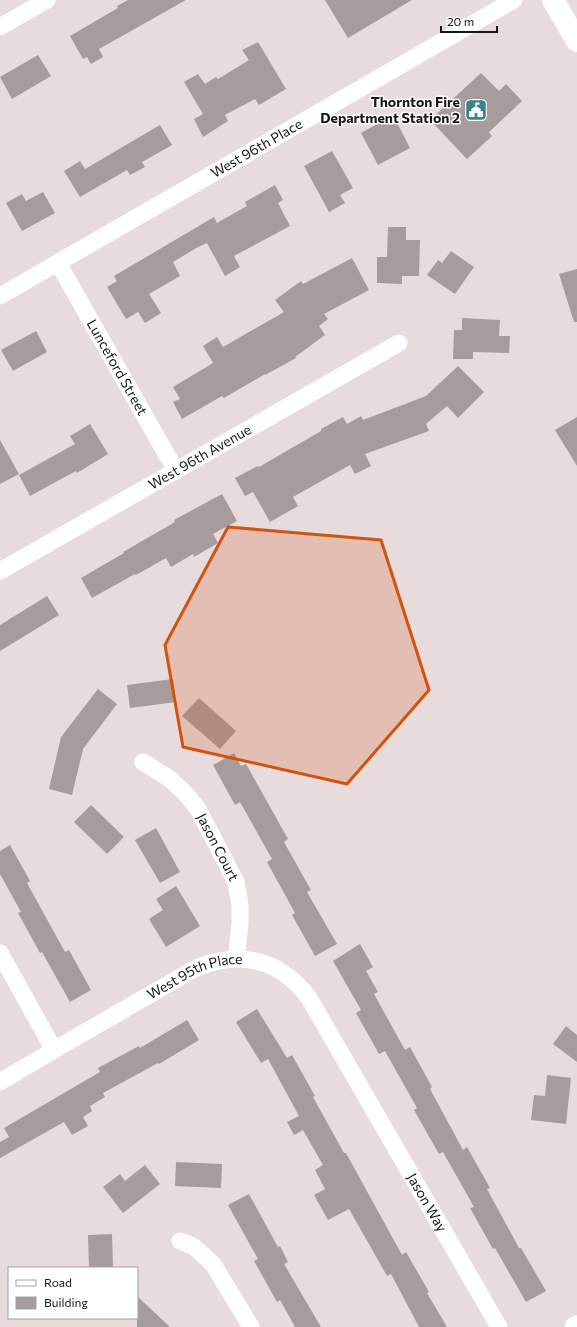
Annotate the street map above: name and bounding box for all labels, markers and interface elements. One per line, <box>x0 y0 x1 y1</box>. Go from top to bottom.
scale bar <box>441 8 497 34</box>
text: 20 m <box>447 14 474 28</box>
place label: Thornton Fire Department Station 2 <box>320 93 460 126</box>
public building icon: Thornton Fire Department Station 2 <box>463 97 489 123</box>
street label: West 96th Place <box>207 115 305 181</box>
street label: Lunceford Street <box>84 316 152 418</box>
street label: West 96th Avenue <box>145 420 254 493</box>
street label: Jason Court <box>194 810 243 884</box>
street label: West 95th Place <box>144 950 243 1002</box>
street label: Jason Way <box>404 1170 451 1235</box>
legend <box>8 1267 138 1319</box>
text: Road <box>44 1275 72 1289</box>
text: Building <box>44 1295 88 1309</box>

